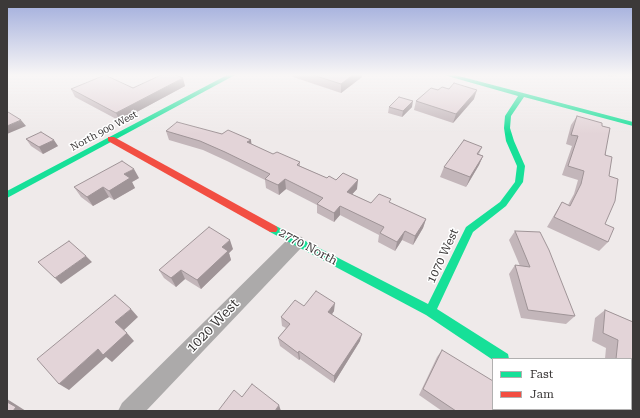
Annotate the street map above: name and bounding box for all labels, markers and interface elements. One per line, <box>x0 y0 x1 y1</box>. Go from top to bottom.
street label: North 900 West <box>68 108 140 154</box>
street label: 2770 North <box>276 226 340 268</box>
street label: 1070 West <box>424 227 462 285</box>
street label: 1020 West <box>183 296 243 356</box>
legend <box>492 358 632 410</box>
text: Fast <box>530 367 553 381</box>
text: Jam <box>530 387 554 401</box>

